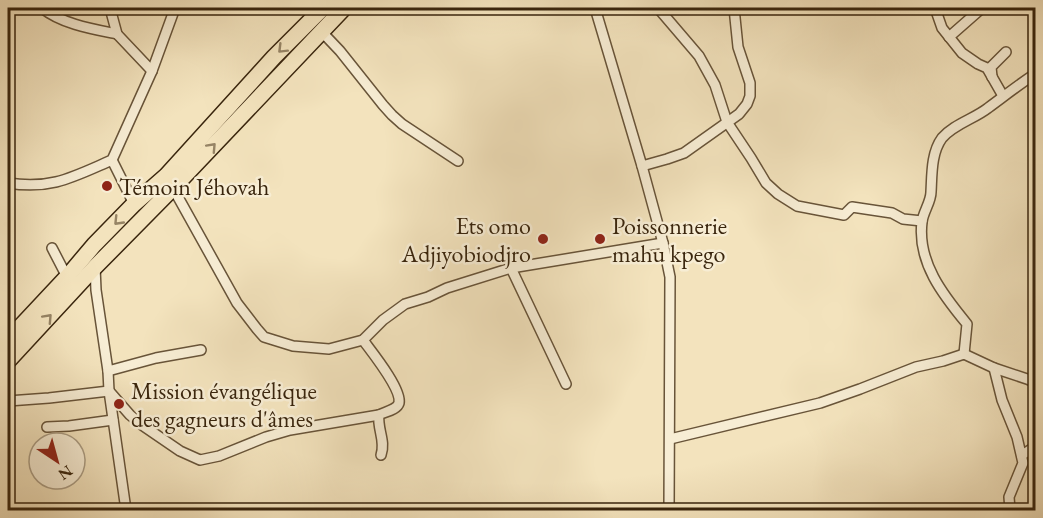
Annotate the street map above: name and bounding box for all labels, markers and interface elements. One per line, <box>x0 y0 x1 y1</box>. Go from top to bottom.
one-way arrow <box>278 42 289 53</box>
one-way arrow <box>205 144 216 154</box>
place label: Témoin Jéhovah <box>119 171 269 202</box>
marker: Témoin Jéhovah <box>100 179 114 193</box>
place label: Ets omo Adjiyobiodjro <box>401 210 531 269</box>
place label: Poissonnerie mahu kpego <box>612 210 727 269</box>
one-way arrow <box>115 213 126 224</box>
marker: Ets omo Adjiyobiodjro <box>536 232 550 246</box>
marker: Poissonnerie mahu kpego <box>593 232 607 246</box>
one-way arrow <box>41 315 52 325</box>
place label: Mission évangélique des gagneurs d'âmes <box>131 375 317 434</box>
marker: Mission évangélique des gagneurs d'âmes <box>112 397 126 411</box>
north arrow <box>27 431 87 491</box>
text: N <box>54 460 77 485</box>

